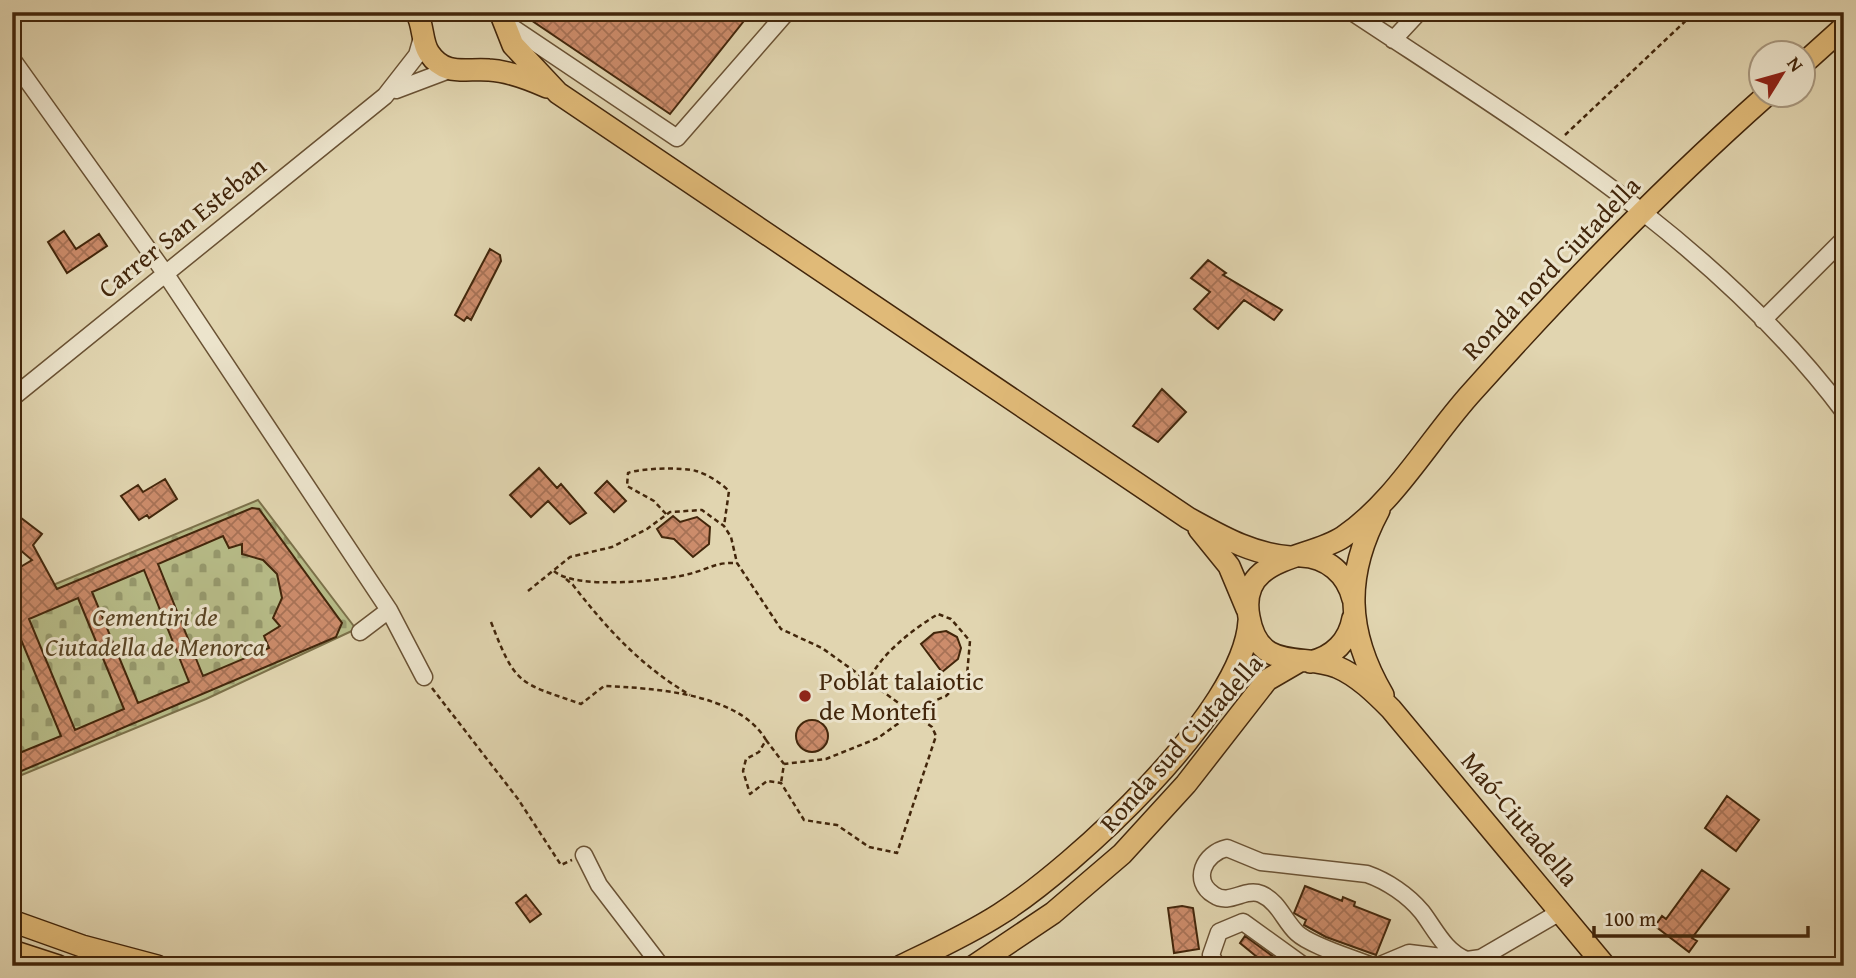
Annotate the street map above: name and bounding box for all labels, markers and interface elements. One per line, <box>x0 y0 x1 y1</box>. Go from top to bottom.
north arrow <box>1748 38 1818 108</box>
text: N <box>1781 50 1811 78</box>
street label: Carrer San Esteban <box>89 146 275 307</box>
street label: Ronda nord Ciutadella <box>1452 166 1649 368</box>
park label: Cementiri de Ciutadella de Menorca <box>45 597 265 666</box>
street label: Ronda sud Ciutadella <box>1090 644 1272 841</box>
place label: Poblat talaiotic de Montefi <box>819 661 984 730</box>
marker: Poblat talaiotic de Montefi <box>797 688 813 704</box>
street label: Maó-Ciutadella <box>1452 743 1589 895</box>
scale bar <box>1594 894 1807 938</box>
text: 100 m <box>1604 903 1656 934</box>

